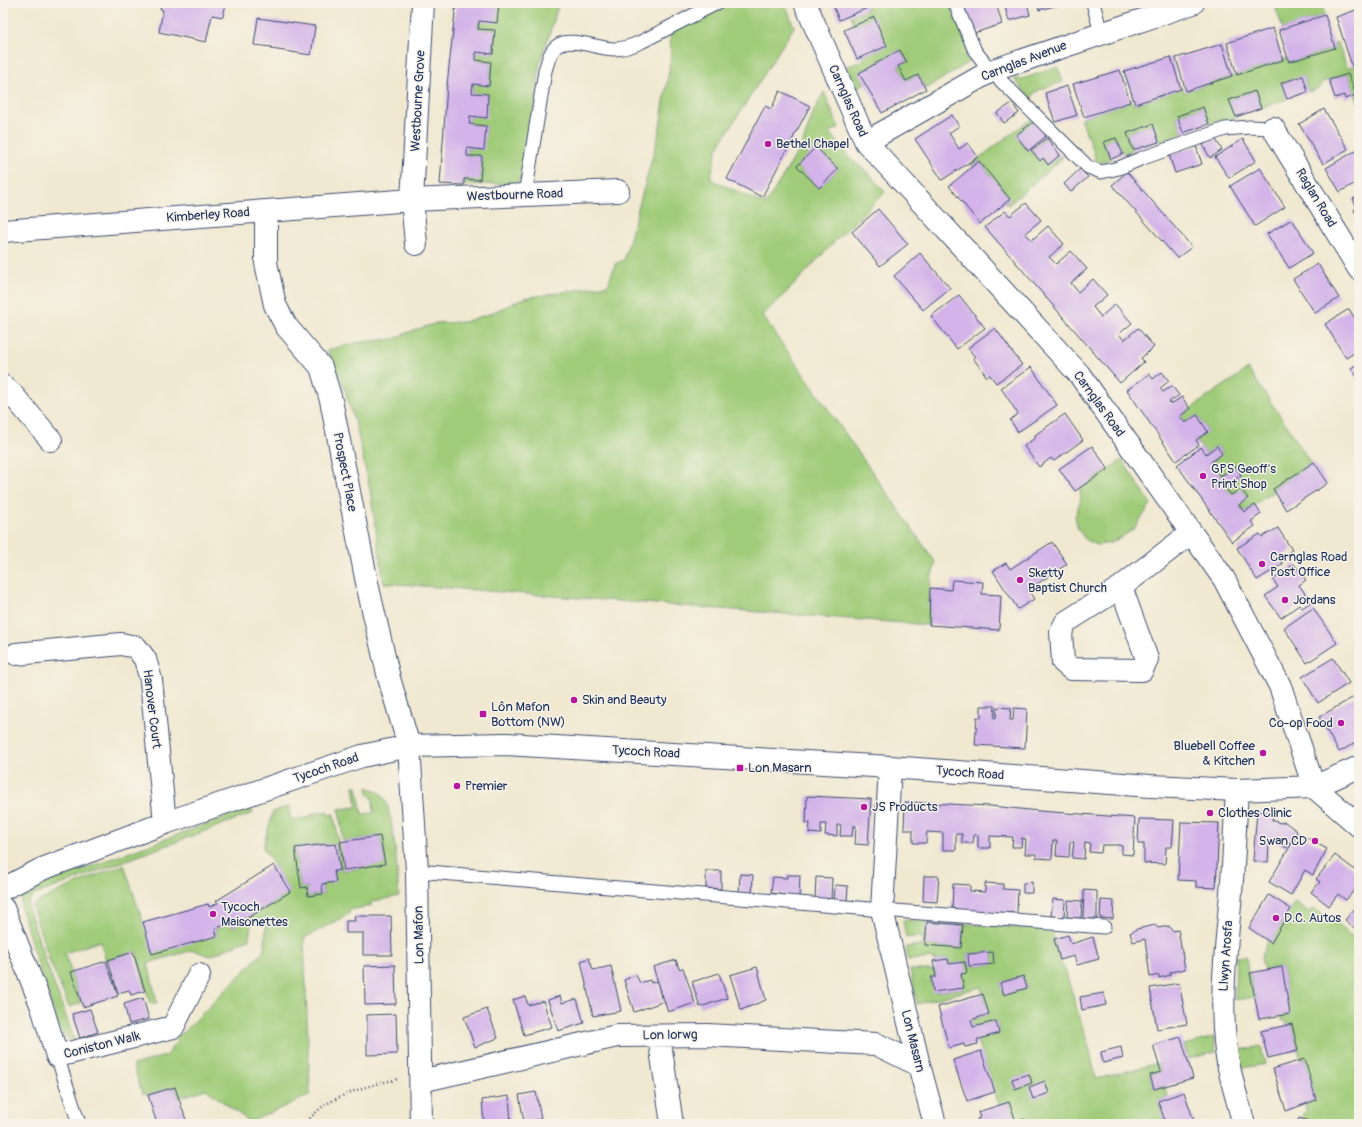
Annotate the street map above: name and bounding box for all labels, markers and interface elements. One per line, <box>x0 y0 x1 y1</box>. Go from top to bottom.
street label: Carnglas Avenue <box>979 37 1070 85</box>
street label: Westbourne Grove <box>407 49 429 152</box>
street label: Carnglas Road <box>825 62 871 140</box>
place label: Bethel Chapel <box>776 136 849 152</box>
marker: Bethel Chapel <box>763 139 773 149</box>
street label: Raglan Road <box>1292 166 1340 230</box>
street label: Westbourne Road <box>466 185 564 205</box>
street label: Kimberley Road <box>166 204 250 226</box>
street label: Carnglas Road <box>1070 368 1128 440</box>
street label: Prospect Place <box>329 431 361 514</box>
place label: GPS Geoff's Print Shop <box>1211 461 1276 492</box>
marker: GPS Geoff's Print Shop <box>1198 471 1208 481</box>
place label: Carnglas Road Post Office <box>1270 549 1347 580</box>
marker: Carnglas Road Post Office <box>1257 559 1267 569</box>
place label: Sketty Baptist Church <box>1028 565 1107 596</box>
marker: Sketty Baptist Church <box>1015 575 1025 585</box>
place label: Jordans <box>1293 592 1336 608</box>
marker: Jordans <box>1280 595 1290 605</box>
street label: Hanover Court <box>139 669 165 750</box>
place label: Skin and Beauty <box>582 692 667 708</box>
marker: Skin and Beauty <box>569 695 579 705</box>
place label: Lôn Mafon Bottom (NW) <box>491 699 565 730</box>
marker: Lôn Mafon Bottom (NW) <box>478 709 488 719</box>
place label: Co-op Food <box>1269 715 1333 731</box>
marker: Co-op Food <box>1336 718 1346 728</box>
place label: Bluebell Coffee & Kitchen <box>1173 738 1256 769</box>
street label: Tycoch Road <box>611 742 681 762</box>
marker: Bluebell Coffee & Kitchen <box>1258 748 1268 758</box>
street label: Tycoch Road <box>291 749 361 787</box>
place label: Lon Masarn <box>748 760 812 776</box>
marker: Lon Masarn <box>735 763 745 773</box>
street label: Tycoch Road <box>935 763 1005 783</box>
place label: Premier <box>465 778 508 794</box>
marker: Premier <box>452 781 462 791</box>
place label: JS Products <box>872 799 938 815</box>
marker: JS Products <box>859 802 869 812</box>
place label: Clothes Clinic <box>1218 805 1292 821</box>
marker: Clothes Clinic <box>1205 808 1215 818</box>
place label: Swan CD <box>1259 833 1307 849</box>
marker: Swan CD <box>1310 836 1320 846</box>
place label: Tycoch Maisonettes <box>221 899 288 930</box>
street label: Lon Mafon <box>410 906 428 964</box>
marker: Tycoch Maisonettes <box>208 909 218 919</box>
place label: D.C. Autos <box>1284 910 1341 926</box>
marker: D.C. Autos <box>1271 913 1281 923</box>
street label: Llwyn Arosfa <box>1216 920 1236 992</box>
street label: Lon Masarn <box>898 1008 928 1074</box>
street label: Lon Iorwg <box>642 1027 698 1043</box>
street label: Coniston Walk <box>62 1028 142 1062</box>

